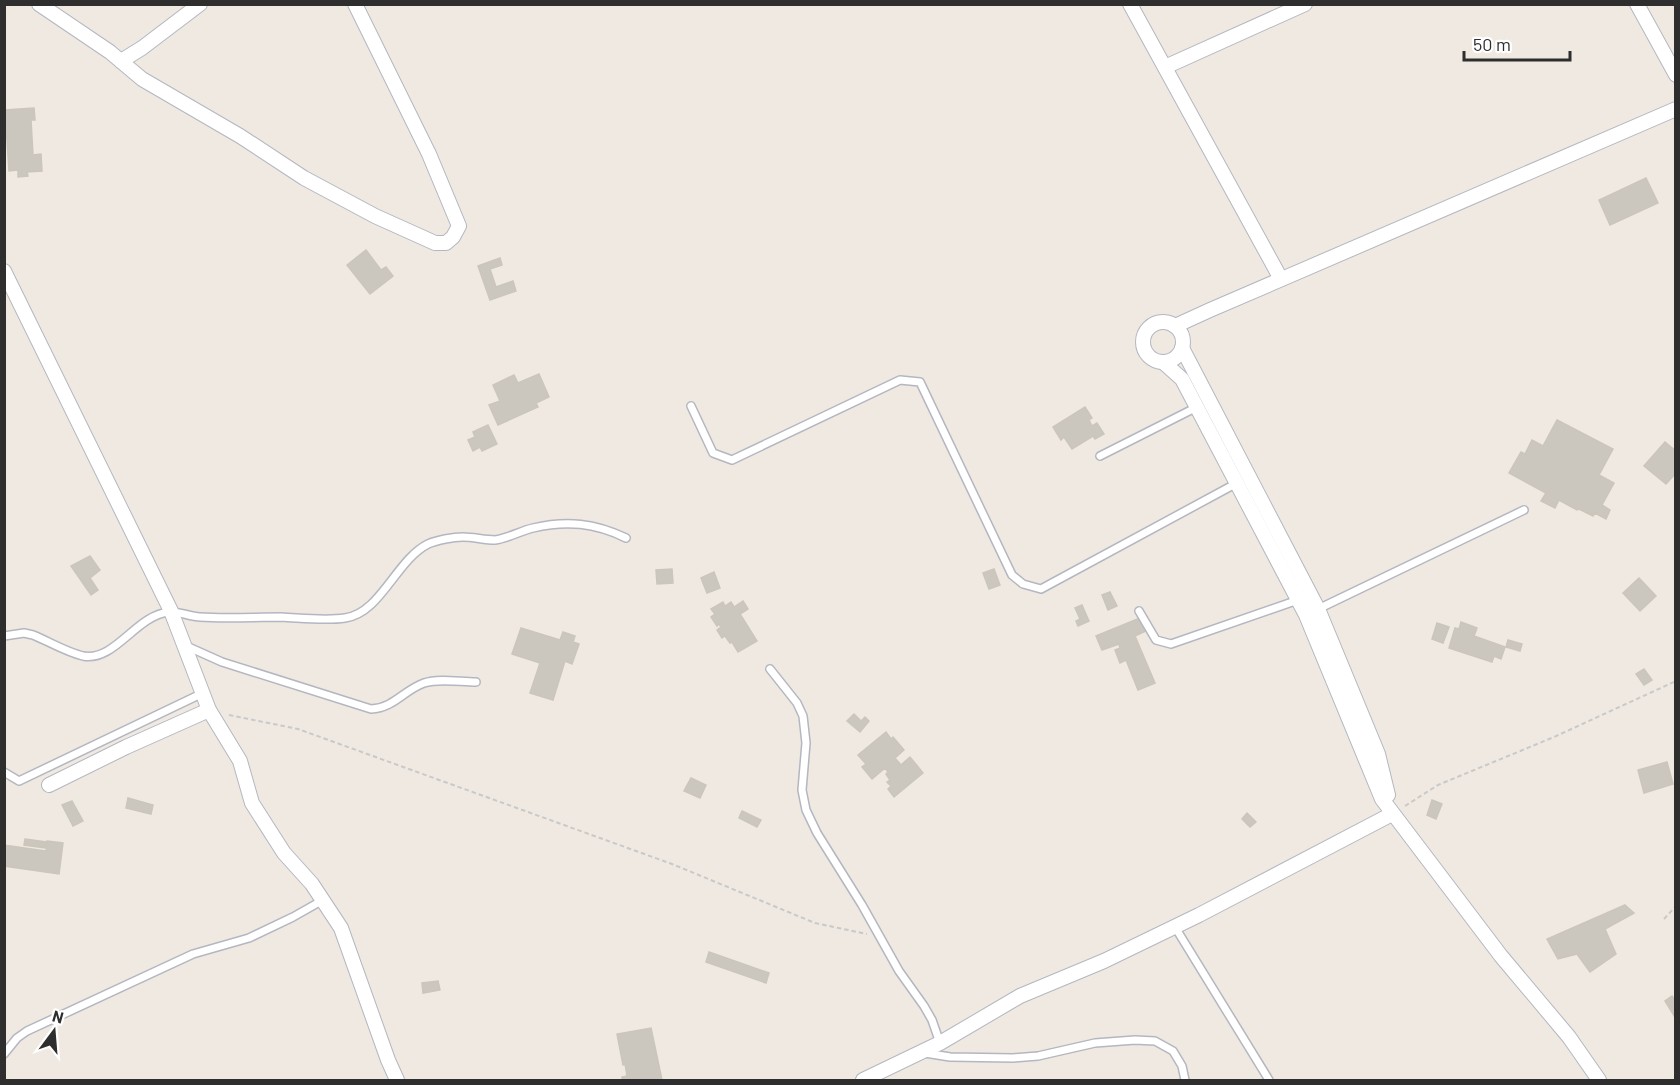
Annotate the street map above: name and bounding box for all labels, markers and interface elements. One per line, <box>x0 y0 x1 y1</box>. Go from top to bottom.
scale bar <box>1464 24 1570 62</box>
text: 50 m <box>1473 33 1511 55</box>
north arrow <box>24 1001 84 1061</box>
text: N <box>51 1006 66 1027</box>

